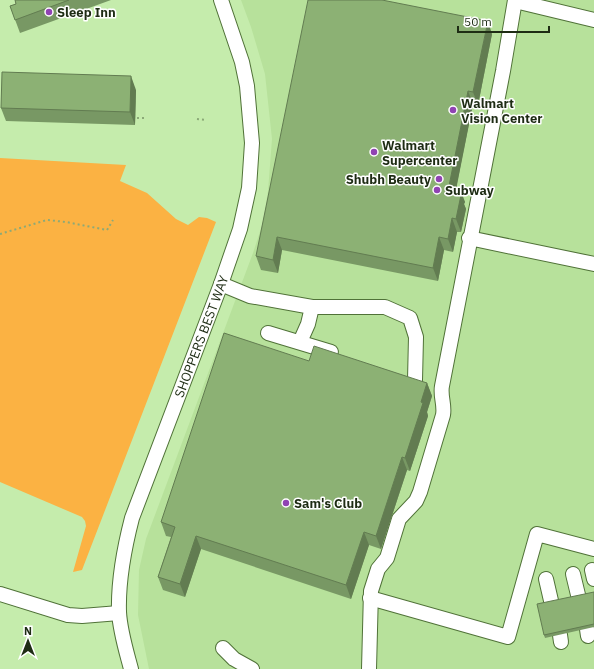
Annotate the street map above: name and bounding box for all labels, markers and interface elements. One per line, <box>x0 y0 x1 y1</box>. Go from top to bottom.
place label: Sleep Inn <box>57 4 116 21</box>
marker: Sleep Inn <box>44 7 54 17</box>
scale bar <box>458 8 549 34</box>
text: 50 m <box>464 14 492 29</box>
place label: Walmart Vision Center <box>461 95 543 127</box>
marker: Walmart Vision Center <box>448 105 458 115</box>
place label: Walmart Supercenter <box>382 137 457 169</box>
marker: Walmart Supercenter <box>369 147 379 157</box>
place label: Shubh Beauty <box>346 171 431 188</box>
marker: Shubh Beauty <box>434 174 444 184</box>
place label: Subway <box>445 182 494 199</box>
marker: Subway <box>432 185 442 195</box>
street label: SHOPPERS BEST WAY <box>170 273 232 400</box>
place label: Sam's Club <box>294 495 362 512</box>
marker: Sam's Club <box>281 498 291 508</box>
north arrow <box>8 621 48 661</box>
text: N <box>24 624 32 638</box>

